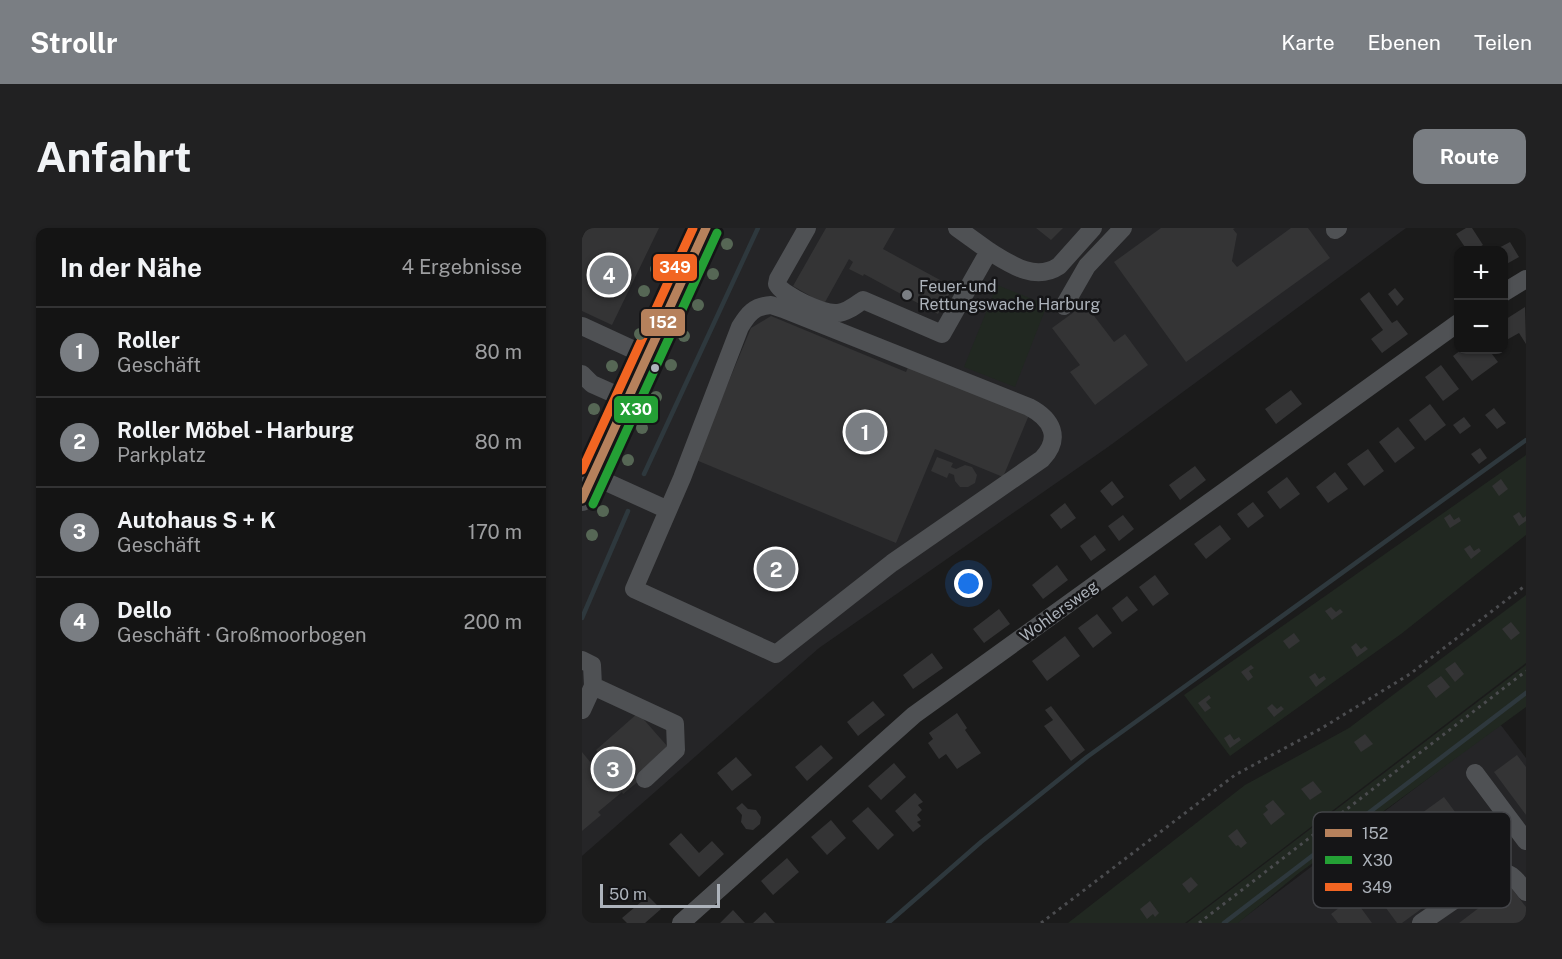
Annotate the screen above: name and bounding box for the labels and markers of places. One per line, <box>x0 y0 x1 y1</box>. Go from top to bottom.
pin: 4 <box>590 252 628 298</box>
place label: Feuer- und Rettungswache Harburg <box>919 277 1100 314</box>
marker: Feuer- und Rettungswache Harburg <box>900 288 914 302</box>
unlabelled marker <box>649 362 661 374</box>
pin: 1 <box>846 410 884 454</box>
pin: 2 <box>756 546 796 592</box>
pin: 3 <box>594 746 633 792</box>

